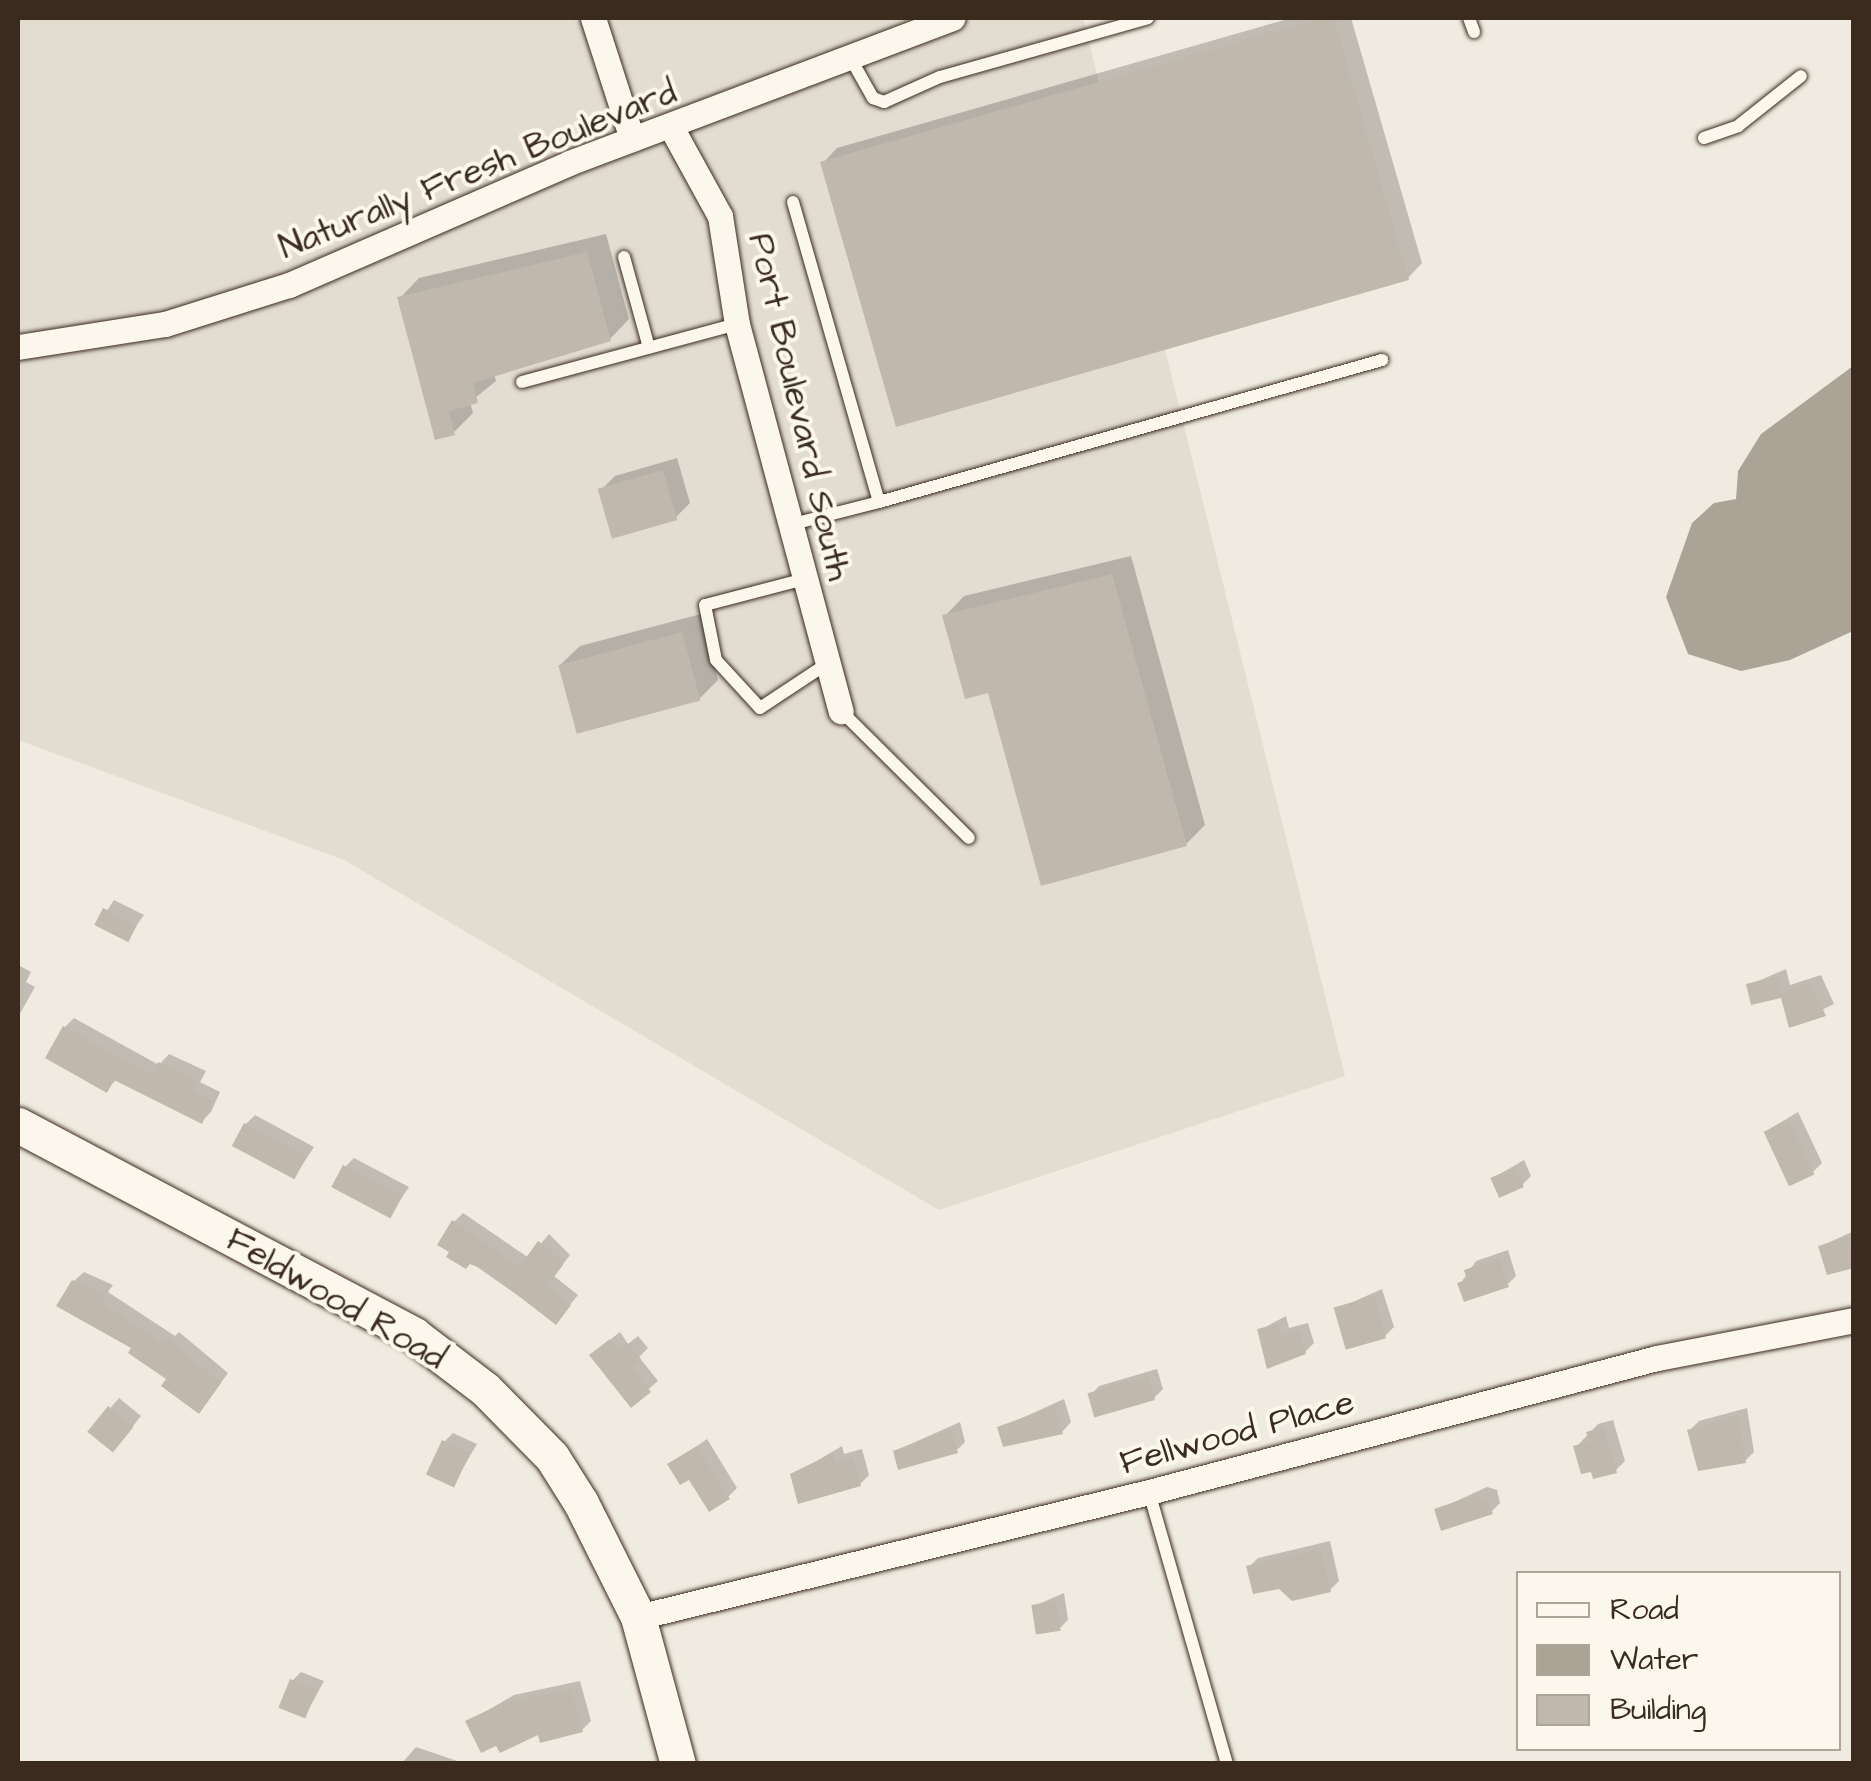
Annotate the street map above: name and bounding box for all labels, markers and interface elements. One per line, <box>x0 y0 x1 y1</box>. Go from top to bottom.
street label: Naturally Fresh Boulevard <box>273 71 683 269</box>
street label: Port Boulevard South <box>739 229 859 585</box>
street label: Feldwood Road <box>219 1219 453 1379</box>
street label: Fellwood Place <box>1115 1382 1359 1484</box>
legend <box>1516 1571 1841 1751</box>
text: Road <box>1610 1589 1679 1631</box>
text: Water <box>1610 1639 1698 1681</box>
text: Building <box>1610 1689 1706 1731</box>

